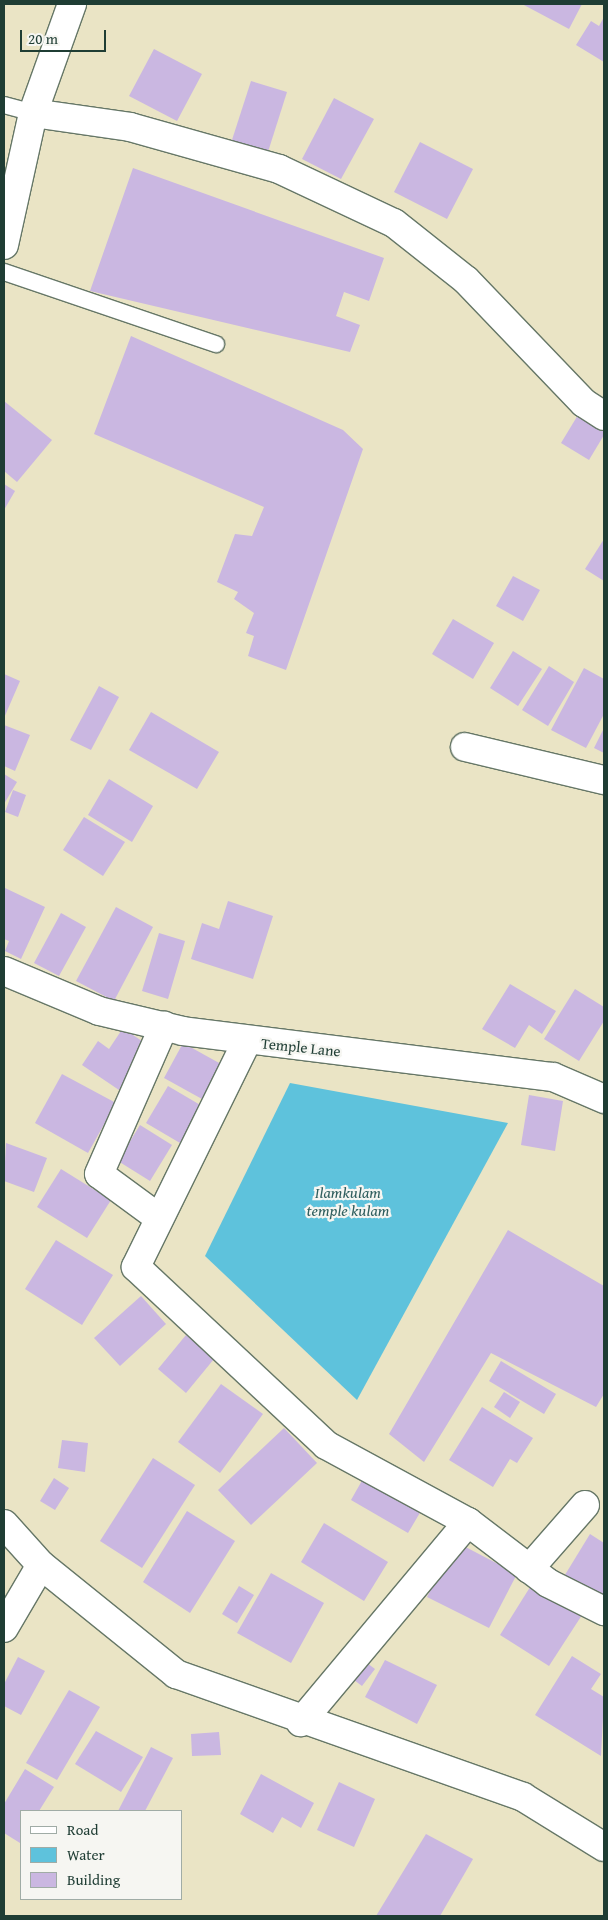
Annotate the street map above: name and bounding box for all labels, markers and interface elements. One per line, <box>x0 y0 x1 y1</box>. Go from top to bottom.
scale bar <box>22 20 109 52</box>
text: 20 m <box>28 28 58 49</box>
street label: Temple Lane <box>260 1034 342 1060</box>
water label: Ilamkulam temple kulam <box>306 1182 390 1220</box>
legend <box>20 1810 182 1900</box>
text: Road <box>67 1819 98 1840</box>
text: Water <box>67 1844 105 1865</box>
text: Building <box>67 1869 120 1890</box>

